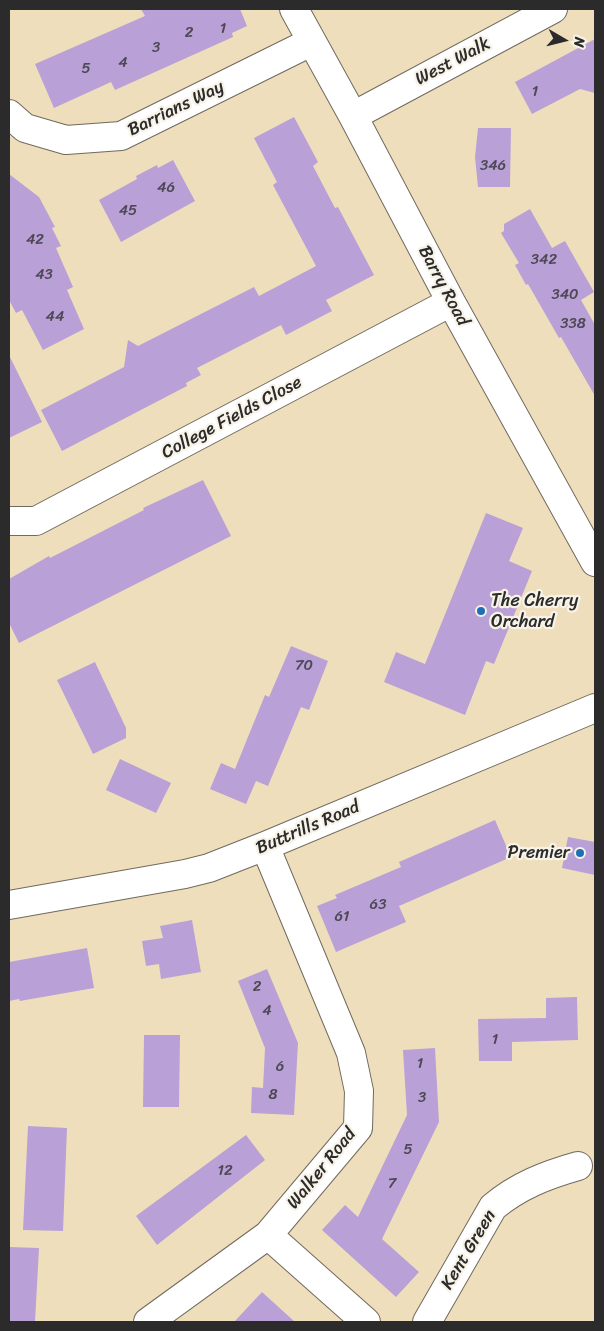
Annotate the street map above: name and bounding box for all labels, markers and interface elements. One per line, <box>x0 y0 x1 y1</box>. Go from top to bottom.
north arrow <box>539 15 589 65</box>
house number: 1 <box>220 20 226 38</box>
house number: 2 <box>185 24 193 42</box>
street label: West Walk <box>412 33 494 91</box>
text: N <box>566 36 592 49</box>
house number: 3 <box>152 39 160 57</box>
house number: 4 <box>118 54 128 72</box>
house number: 5 <box>81 60 91 78</box>
street label: Barrians Way <box>124 76 228 142</box>
house number: 1 <box>532 83 538 101</box>
house number: 346 <box>480 157 506 175</box>
house number: 46 <box>157 179 175 197</box>
house number: 45 <box>119 202 137 220</box>
house number: 42 <box>26 231 44 249</box>
street label: Barry Road <box>413 242 473 330</box>
house number: 342 <box>531 251 557 269</box>
house number: 43 <box>35 266 53 284</box>
house number: 340 <box>551 286 579 304</box>
house number: 44 <box>46 308 64 326</box>
house number: 338 <box>560 315 586 333</box>
street label: College Fields Close <box>158 372 306 464</box>
place label: The Cherry Orchard <box>491 590 578 632</box>
marker: The Cherry Orchard <box>475 605 487 617</box>
house number: 70 <box>295 657 313 675</box>
street label: Buttrills Road <box>253 797 363 859</box>
place label: Premier <box>508 842 570 864</box>
marker: Premier <box>574 847 586 859</box>
house number: 63 <box>370 896 386 914</box>
house number: 61 <box>335 908 349 926</box>
house number: 2 <box>253 978 261 996</box>
house number: 4 <box>262 1002 272 1020</box>
house number: 1 <box>492 1031 498 1049</box>
house number: 1 <box>417 1055 423 1073</box>
house number: 6 <box>276 1058 284 1076</box>
house number: 8 <box>268 1086 278 1104</box>
house number: 3 <box>418 1089 426 1107</box>
street label: Walker Road <box>283 1124 361 1214</box>
house number: 5 <box>403 1141 413 1159</box>
house number: 12 <box>217 1162 233 1180</box>
house number: 7 <box>388 1175 396 1193</box>
street label: Kent Green <box>437 1206 501 1294</box>

